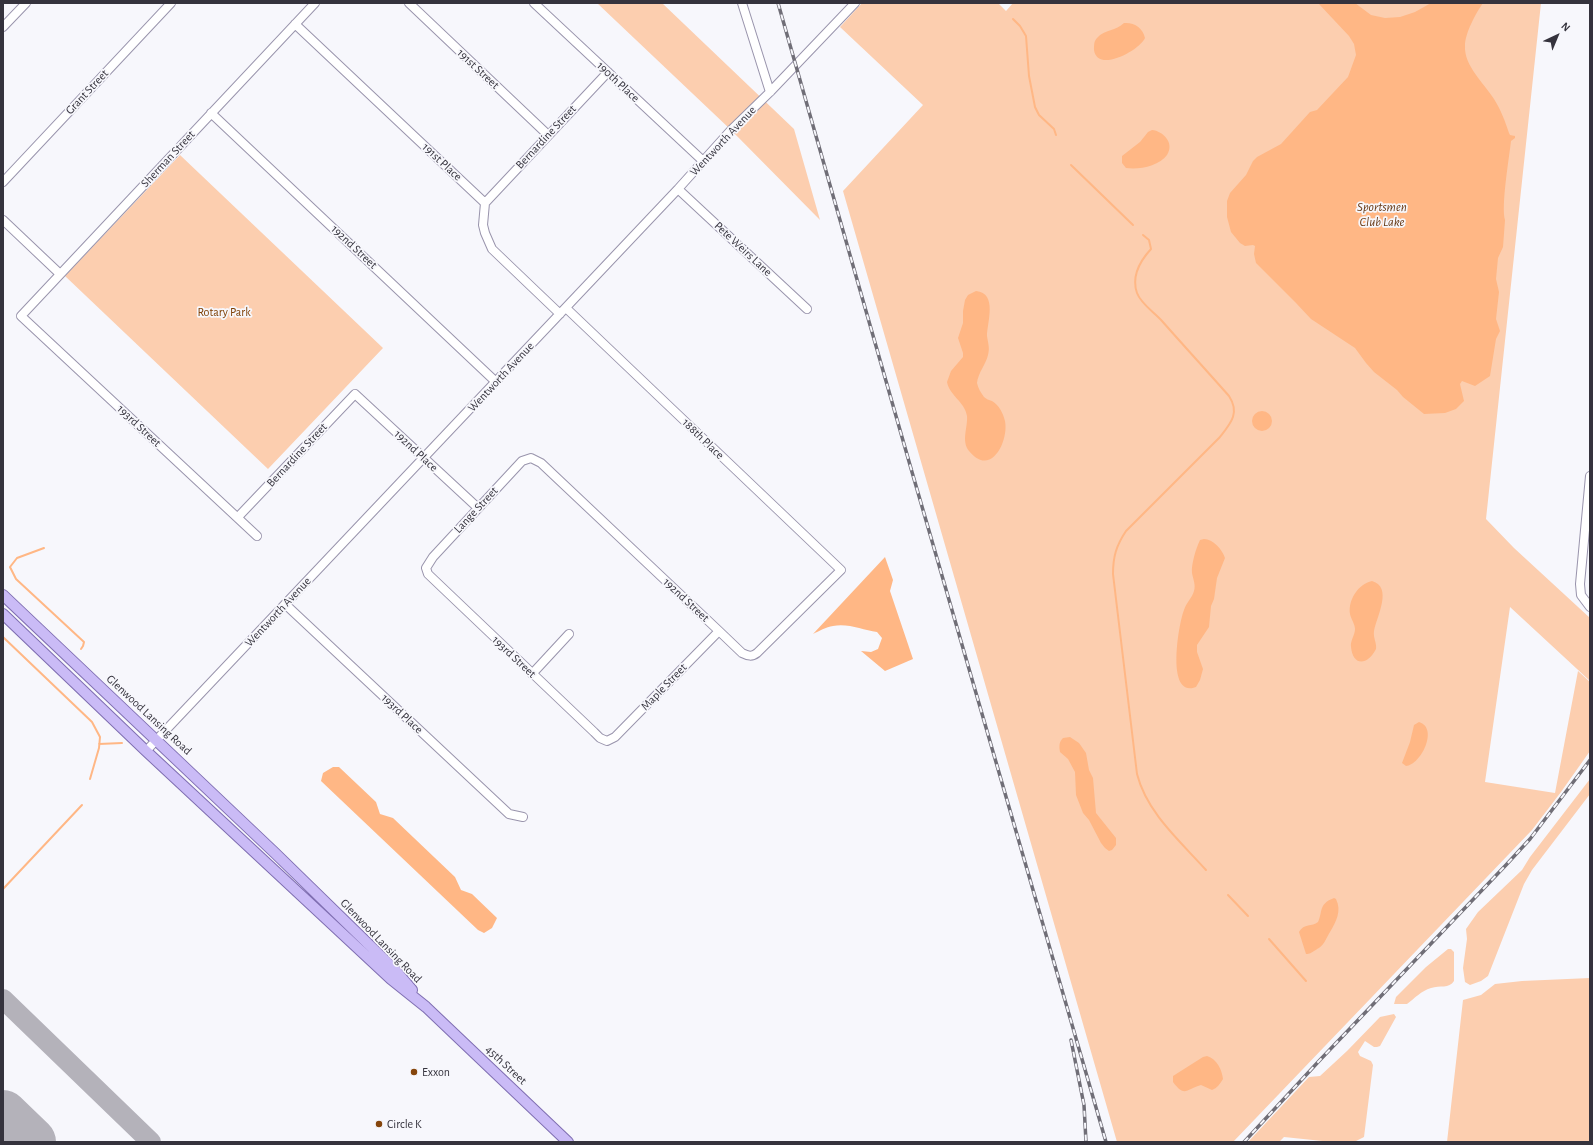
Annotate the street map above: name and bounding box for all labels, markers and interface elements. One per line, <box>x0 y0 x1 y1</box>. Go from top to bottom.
north arrow <box>1537 16 1577 56</box>
text: N <box>1559 20 1572 34</box>
street label: 191st Street <box>454 46 502 92</box>
street label: 190th Place <box>594 59 642 105</box>
street label: Grant Street <box>63 66 111 118</box>
street label: Bernardine Street <box>513 102 579 172</box>
street label: Wentworth Avenue <box>687 103 759 179</box>
street label: Sherman Street <box>138 128 198 190</box>
street label: 191st Place <box>419 140 465 184</box>
water label: Sportsmen Club Lake <box>1357 199 1407 230</box>
street label: Pete Weirs Lane <box>711 219 775 279</box>
street label: 192nd Street <box>328 222 380 272</box>
park label: Rotary Park <box>197 305 251 319</box>
street label: Wentworth Avenue <box>465 339 537 415</box>
street label: 193rd Street <box>114 402 164 450</box>
street label: 188th Place <box>679 416 727 462</box>
street label: Bernardine Street <box>264 420 330 490</box>
street label: 192nd Place <box>391 427 441 475</box>
street label: Lange Street <box>451 484 501 536</box>
street label: Wentworth Avenue <box>242 574 314 650</box>
street label: 192nd Street <box>660 575 712 625</box>
street label: 193rd Street <box>489 633 539 681</box>
street label: Maple Street <box>638 661 690 713</box>
street label: Glenwood Lansing Road <box>103 672 195 758</box>
street label: 193rd Place <box>378 691 426 737</box>
street label: Glenwood Lansing Road <box>337 896 425 986</box>
street label: 45th Street <box>482 1042 530 1088</box>
place label: Exxon <box>422 1065 450 1079</box>
marker: Exxon <box>409 1067 419 1077</box>
place label: Circle K <box>387 1117 422 1131</box>
marker: Circle K <box>374 1119 384 1129</box>

